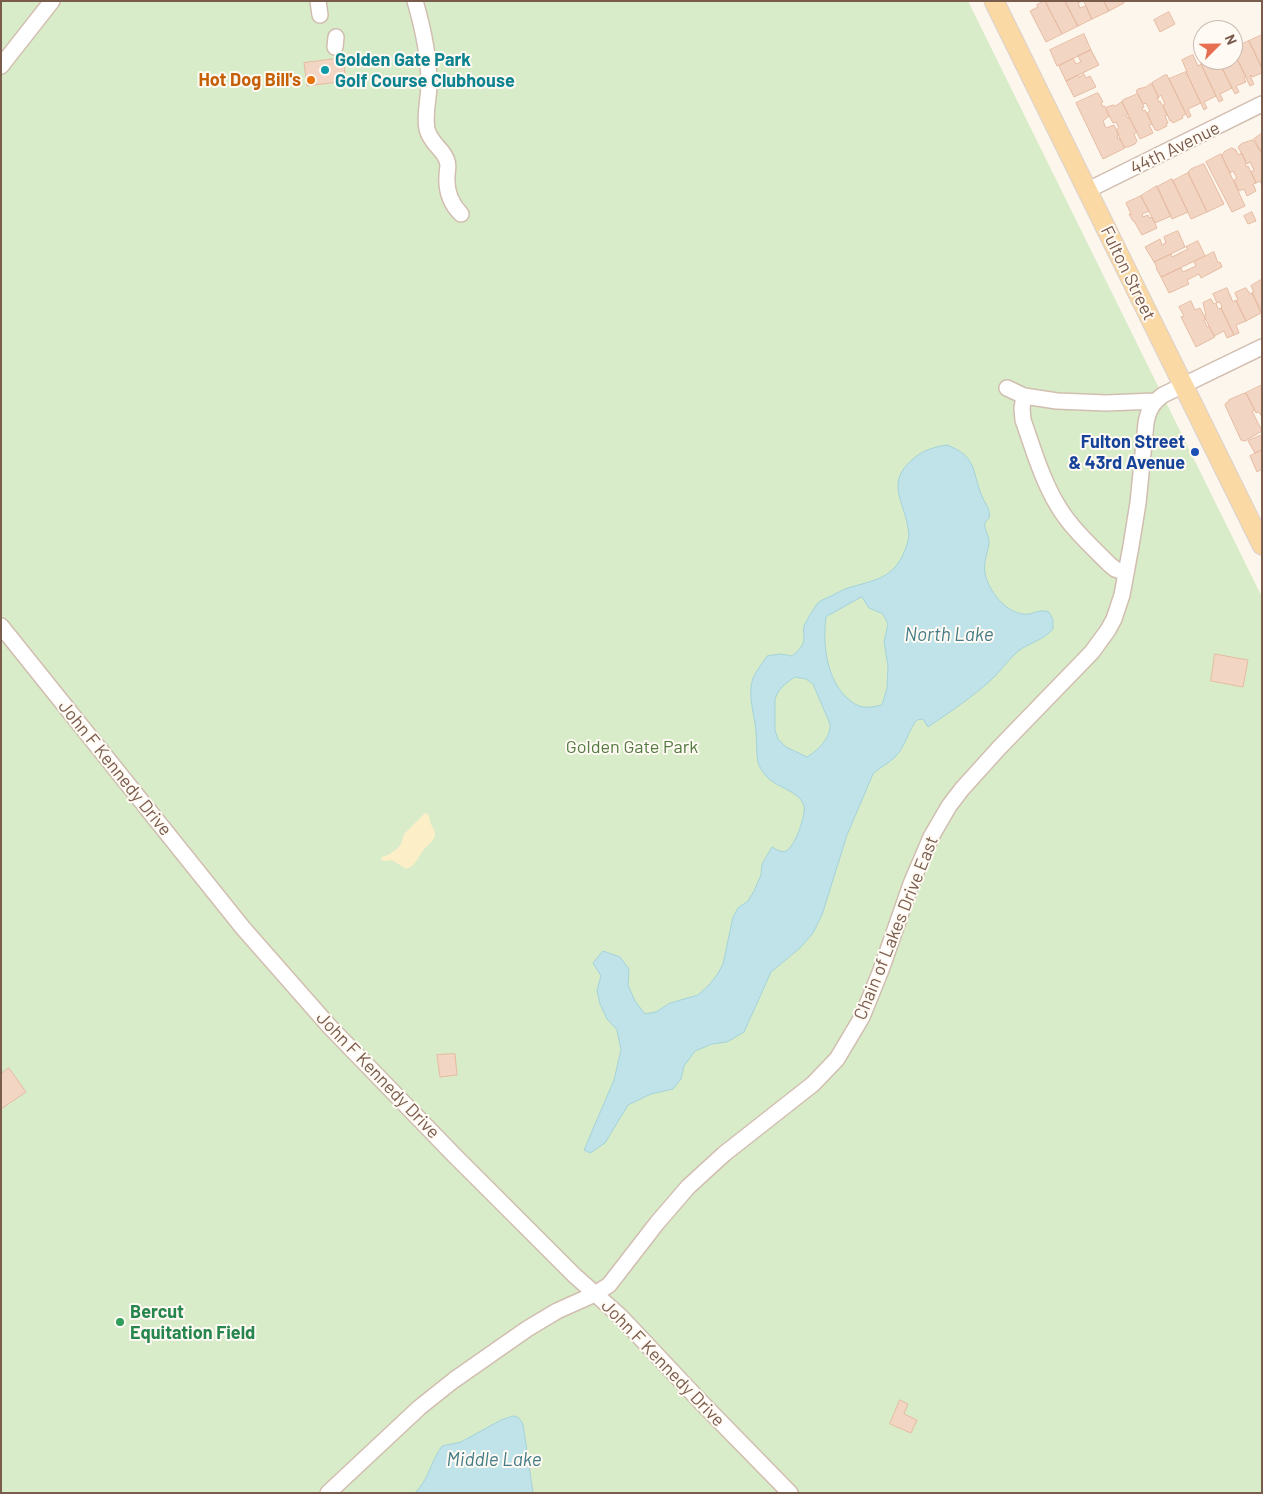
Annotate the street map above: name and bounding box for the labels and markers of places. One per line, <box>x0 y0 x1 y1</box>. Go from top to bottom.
place label: Golden Gate Park Golf Course Clubhouse <box>335 49 515 92</box>
marker: Golden Gate Park Golf Course Clubhouse <box>319 64 331 76</box>
place label: Hot Dog Bill's <box>199 69 301 91</box>
marker: Hot Dog Bill's <box>305 74 317 86</box>
place label: Fulton Street & 43rd Avenue <box>1068 431 1185 474</box>
marker: Fulton Street & 43rd Avenue <box>1189 446 1201 458</box>
place label: Bercut Equitation Field <box>130 1301 255 1344</box>
marker: Bercut Equitation Field <box>114 1316 126 1328</box>

